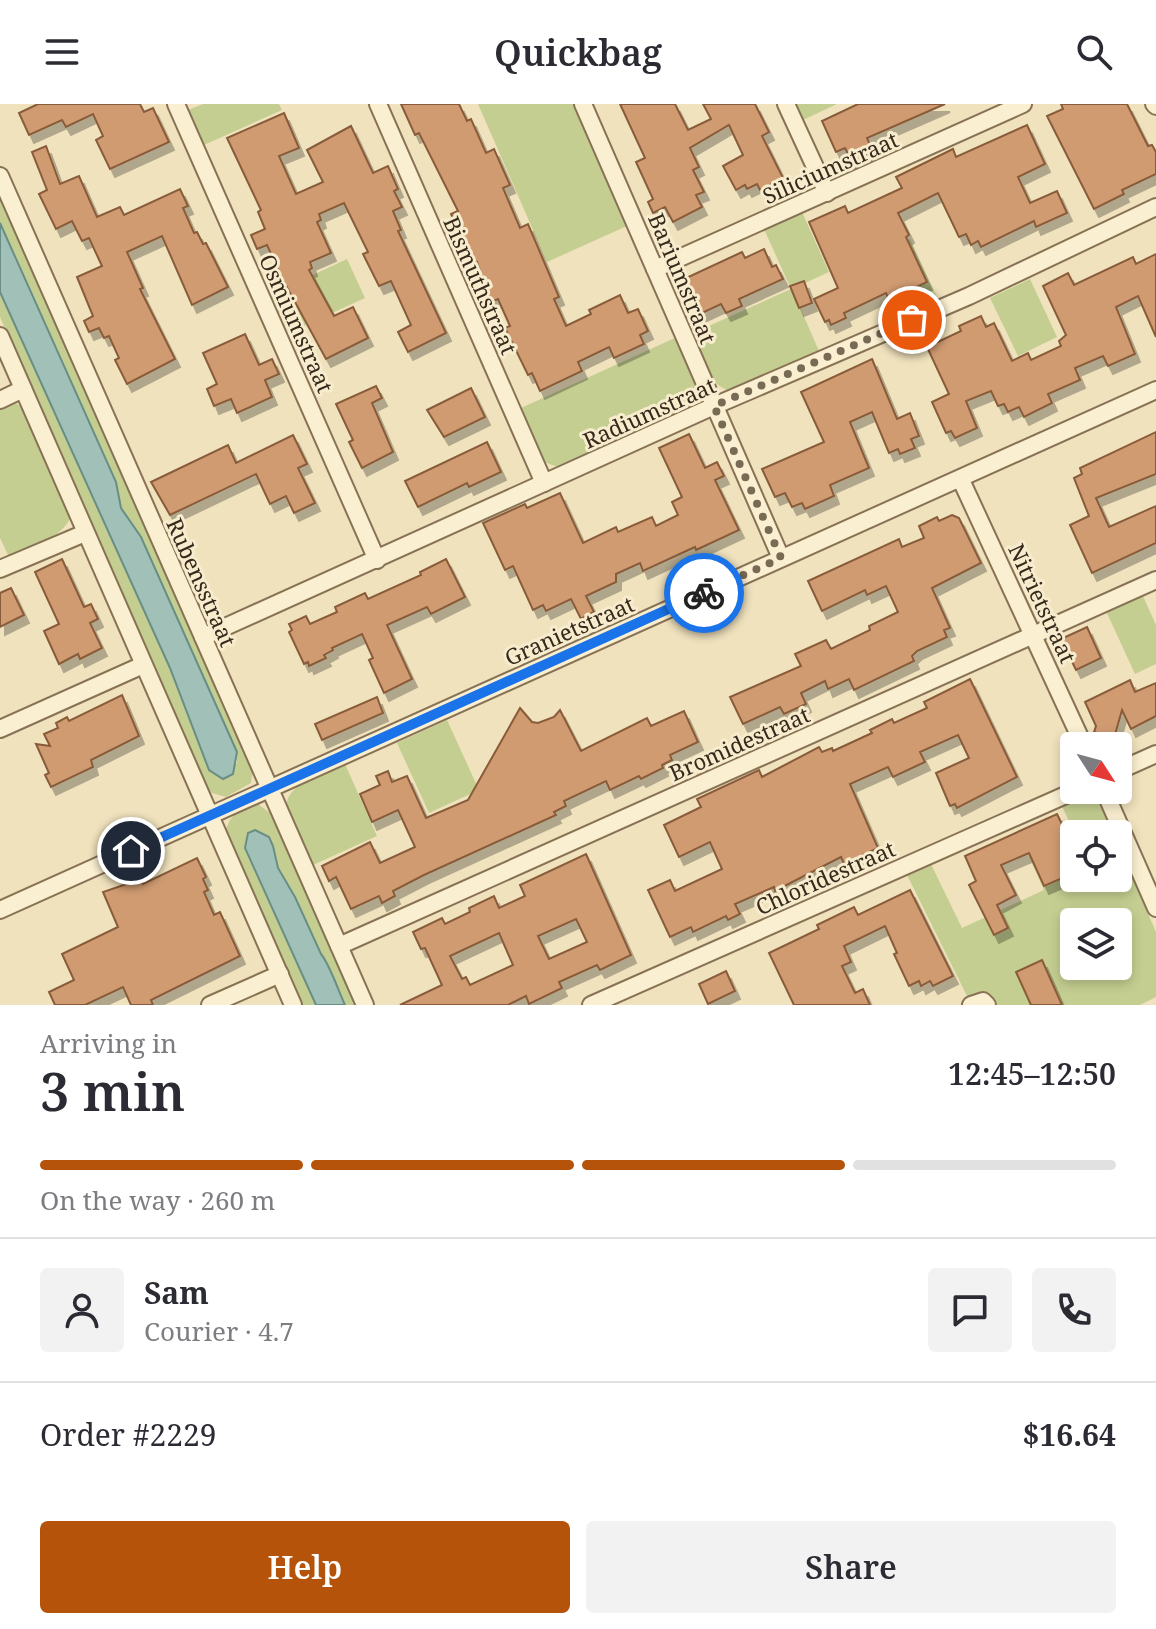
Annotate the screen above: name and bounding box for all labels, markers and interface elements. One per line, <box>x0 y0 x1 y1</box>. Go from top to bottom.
text: Quickbag <box>494 28 662 77</box>
icon: menu <box>40 30 84 74</box>
icon: search <box>1072 30 1116 74</box>
street label: Siliciumstraat <box>757 124 903 210</box>
street label: Bariumstraat <box>642 208 724 348</box>
street label: Bismuthstraat <box>437 211 525 359</box>
street label: Osmiumstraat <box>253 249 341 397</box>
pin <box>878 286 946 354</box>
icon: bag <box>890 298 934 342</box>
street label: Radiumstraat <box>578 369 720 455</box>
street label: Rubensstraat <box>160 513 244 651</box>
street label: Nitrietstraat <box>1002 538 1084 668</box>
courier <box>664 553 744 633</box>
icon: bike <box>682 571 726 615</box>
street label: Granietstraat <box>499 588 639 672</box>
street label: Bromidestraat <box>664 699 814 787</box>
north arrow <box>1060 732 1132 804</box>
map controls <box>1060 732 1132 980</box>
pin <box>97 817 165 885</box>
button: locate <box>1060 820 1132 892</box>
icon: home <box>109 829 153 873</box>
street label: Chloridestraat <box>750 833 900 921</box>
button: layers <box>1060 908 1132 980</box>
text: Arriving in <box>40 1025 177 1061</box>
text: 12:45–12:50 <box>948 1053 1116 1094</box>
text: 3 min <box>40 1055 185 1126</box>
text: On the way · 260 m <box>40 1182 275 1218</box>
button: person <box>40 1268 124 1352</box>
button: chat <box>928 1268 1012 1352</box>
button: phone <box>1032 1268 1116 1352</box>
text: Sam <box>144 1272 209 1313</box>
text: Courier · 4.7 <box>144 1313 294 1349</box>
text: Order #2229 <box>40 1414 217 1455</box>
text: $16.64 <box>1022 1414 1116 1455</box>
button: Help <box>40 1521 570 1613</box>
button: Share <box>586 1521 1116 1613</box>

